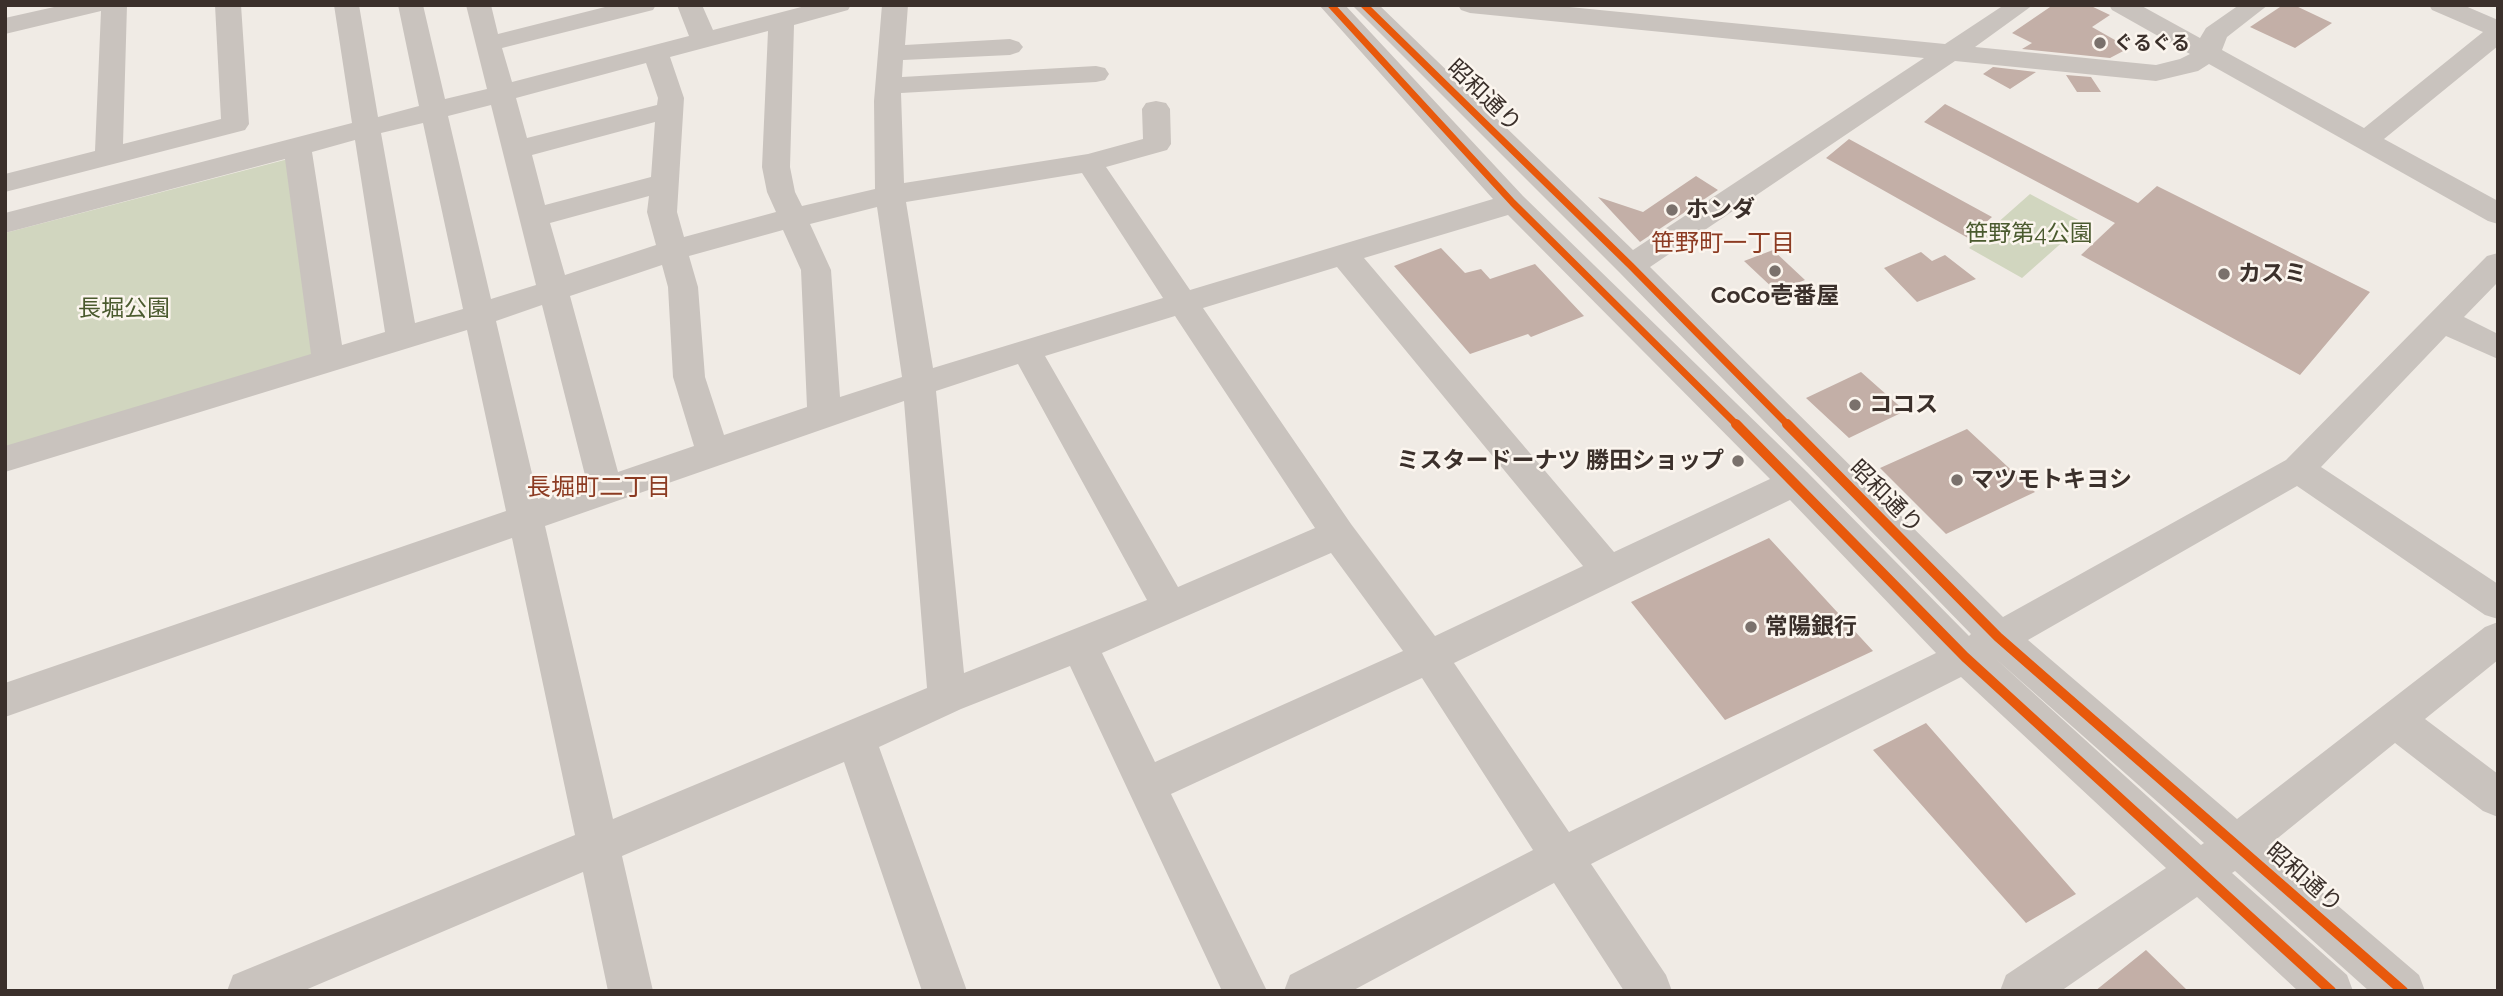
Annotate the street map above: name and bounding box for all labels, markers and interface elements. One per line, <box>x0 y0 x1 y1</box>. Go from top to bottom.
place label: ぐるぐる <box>2114 32 2190 54</box>
marker: ぐるぐる <box>2092 35 2108 51</box>
street label: 昭和通り <box>1441 54 1527 138</box>
place label: ホンダ <box>1686 196 1755 224</box>
marker: ホンダ <box>1664 202 1680 218</box>
park label: 笹野第4公園 <box>1965 220 2093 248</box>
district label: 笹野町一丁目 <box>1651 230 1795 258</box>
place label: カスミ <box>2238 260 2307 288</box>
marker: CoCo壱番屋 <box>1767 263 1783 279</box>
marker: カスミ <box>2216 266 2232 282</box>
place label: CoCo壱番屋 <box>1711 282 1839 310</box>
park label: 長堀公園 <box>78 295 170 323</box>
place label: ココス <box>1869 391 1938 419</box>
marker: ココス <box>1847 397 1863 413</box>
place label: ミスタードーナツ 勝田ショップ <box>1396 447 1724 475</box>
marker: ミスタードーナツ 勝田ショップ <box>1730 453 1746 469</box>
street label: 昭和通り <box>1844 455 1928 539</box>
place label: マツモトキヨシ <box>1971 466 2132 494</box>
marker: マツモトキヨシ <box>1949 472 1965 488</box>
district label: 長堀町二丁目 <box>527 474 671 502</box>
place label: 常陽銀行 <box>1765 613 1857 641</box>
marker: 常陽銀行 <box>1743 619 1759 635</box>
street label: 昭和通り <box>2260 837 2348 919</box>

